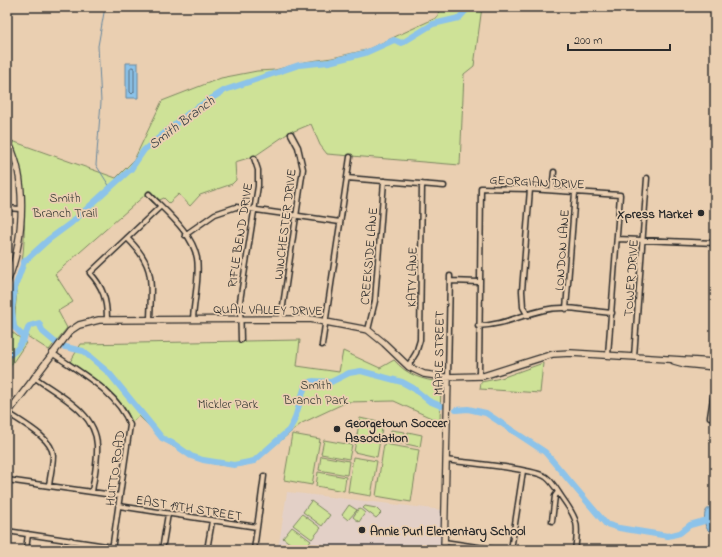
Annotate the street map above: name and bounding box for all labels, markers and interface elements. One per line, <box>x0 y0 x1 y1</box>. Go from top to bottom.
scale bar <box>568 26 670 52</box>
text: 200 m <box>574 32 603 50</box>
water label: Smith Branch <box>144 91 220 155</box>
street label: WINCHESTER DRIVE <box>269 168 302 281</box>
street label: GEORGIAN DRIVE <box>489 171 585 194</box>
street label: RIFLE BEND DRIVE <box>223 181 258 289</box>
park label: Smith Branch Trail <box>32 189 97 223</box>
place label: Xpress Market <box>617 205 694 224</box>
street label: CREEKSIDE LANE <box>356 206 383 306</box>
marker: Xpress Market <box>696 208 706 218</box>
street label: LONDON LANE <box>550 209 575 292</box>
street label: TOWER DRIVE <box>619 239 644 317</box>
street label: KATY LANE <box>402 247 423 307</box>
street label: QUAIL VALLEY DRIVE <box>213 300 323 321</box>
street label: MAPLE STREET <box>429 310 450 396</box>
park label: Smith Branch Park <box>283 376 349 410</box>
park label: Mickler Park <box>198 395 259 414</box>
place label: Georgetown Soccer Association <box>345 414 448 448</box>
marker: Georgetown Soccer Association <box>332 424 342 434</box>
street label: HUTTO ROAD <box>101 429 130 507</box>
street label: EAST 19TH STREET <box>134 491 244 526</box>
place label: Annie Purl Elementary School <box>370 522 526 543</box>
marker: Annie Purl Elementary School <box>357 525 367 535</box>

